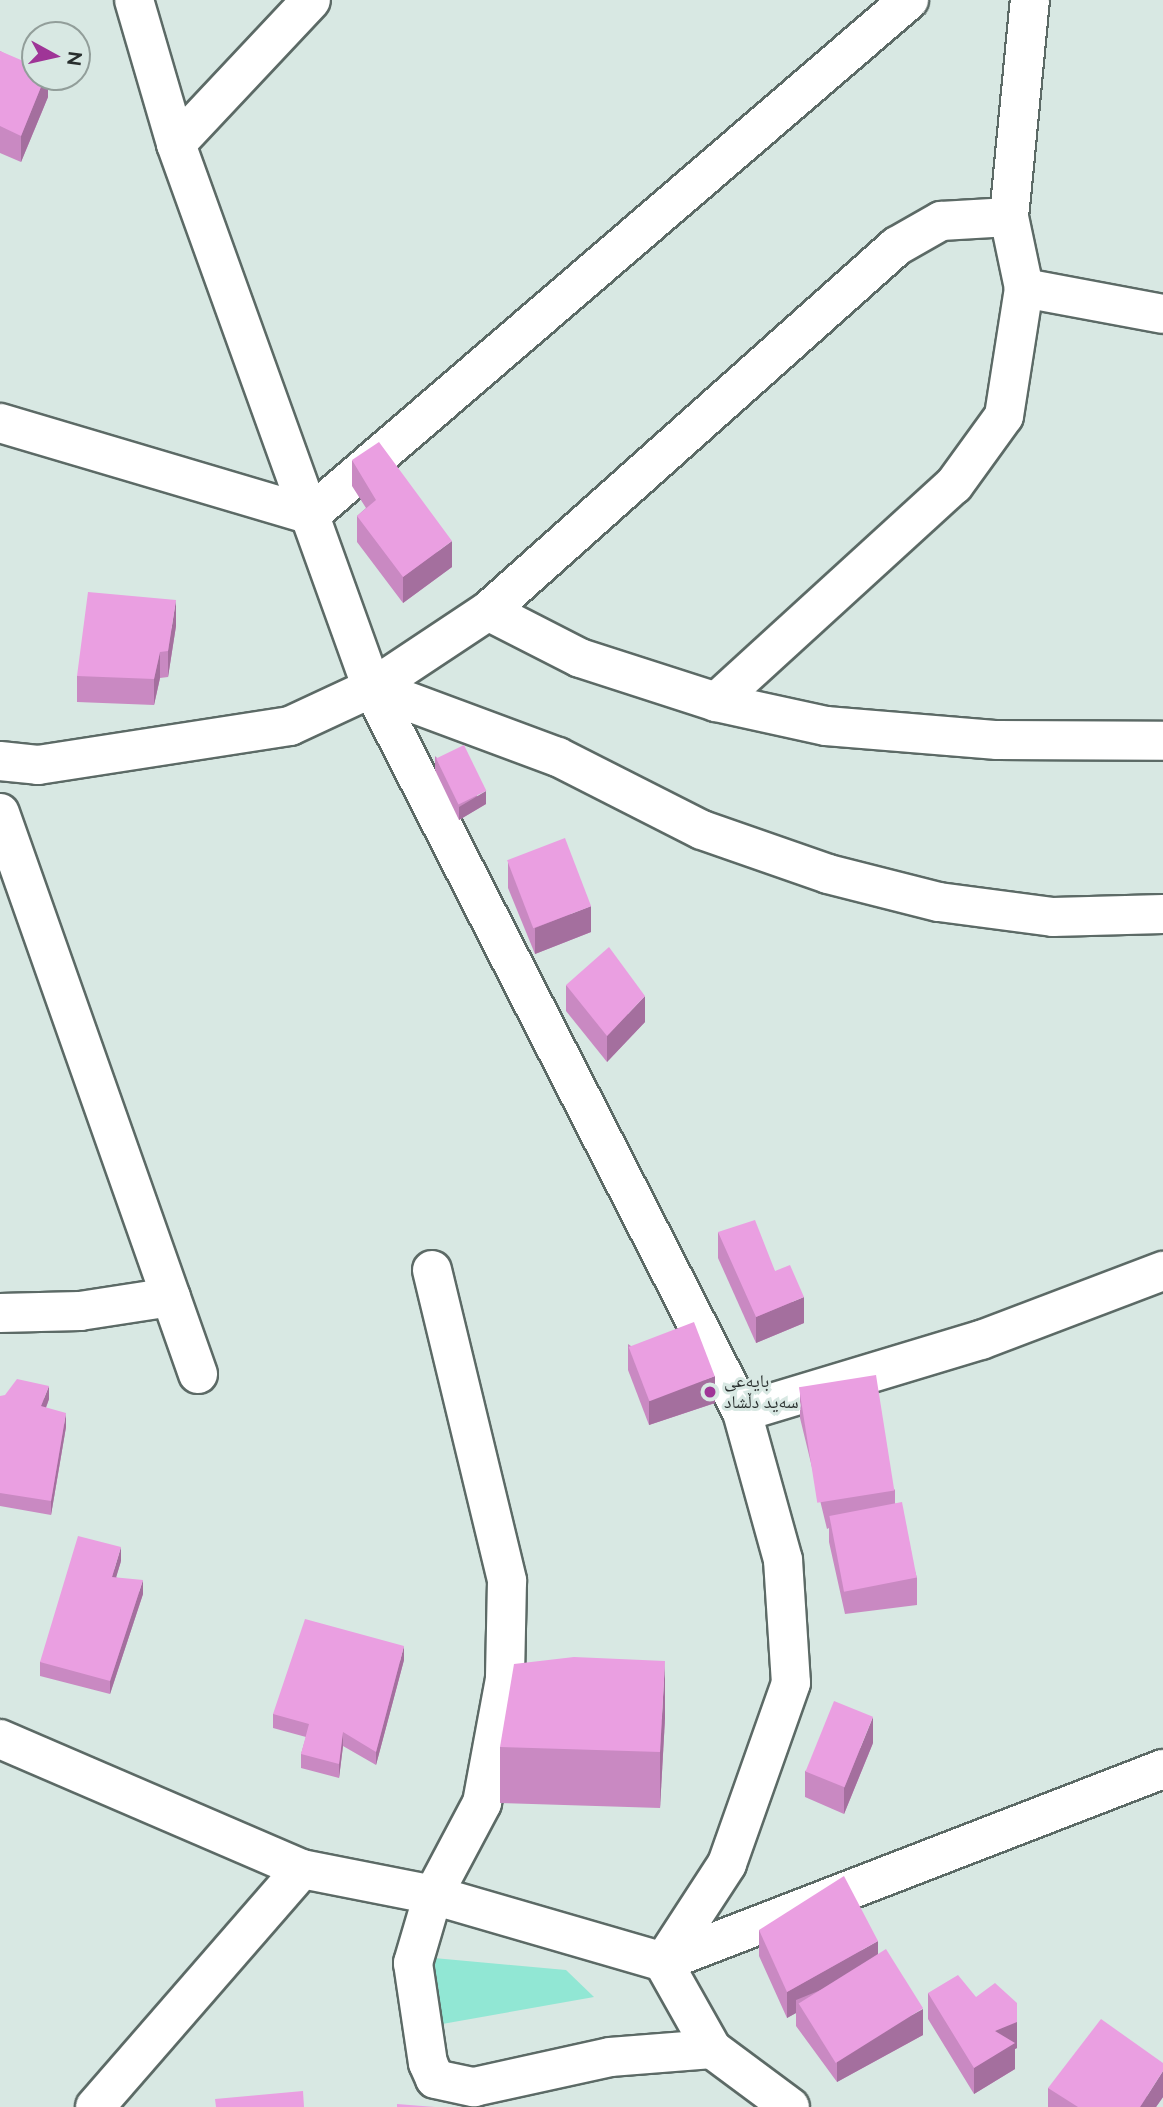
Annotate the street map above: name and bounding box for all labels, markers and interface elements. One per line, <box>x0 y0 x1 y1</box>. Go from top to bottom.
north arrow <box>21 21 91 91</box>
text: N <box>63 50 87 67</box>
place label: بایەعی سەید دڵشاد <box>724 1371 798 1414</box>
marker: بایەعی سەید دڵشاد <box>702 1384 718 1400</box>

